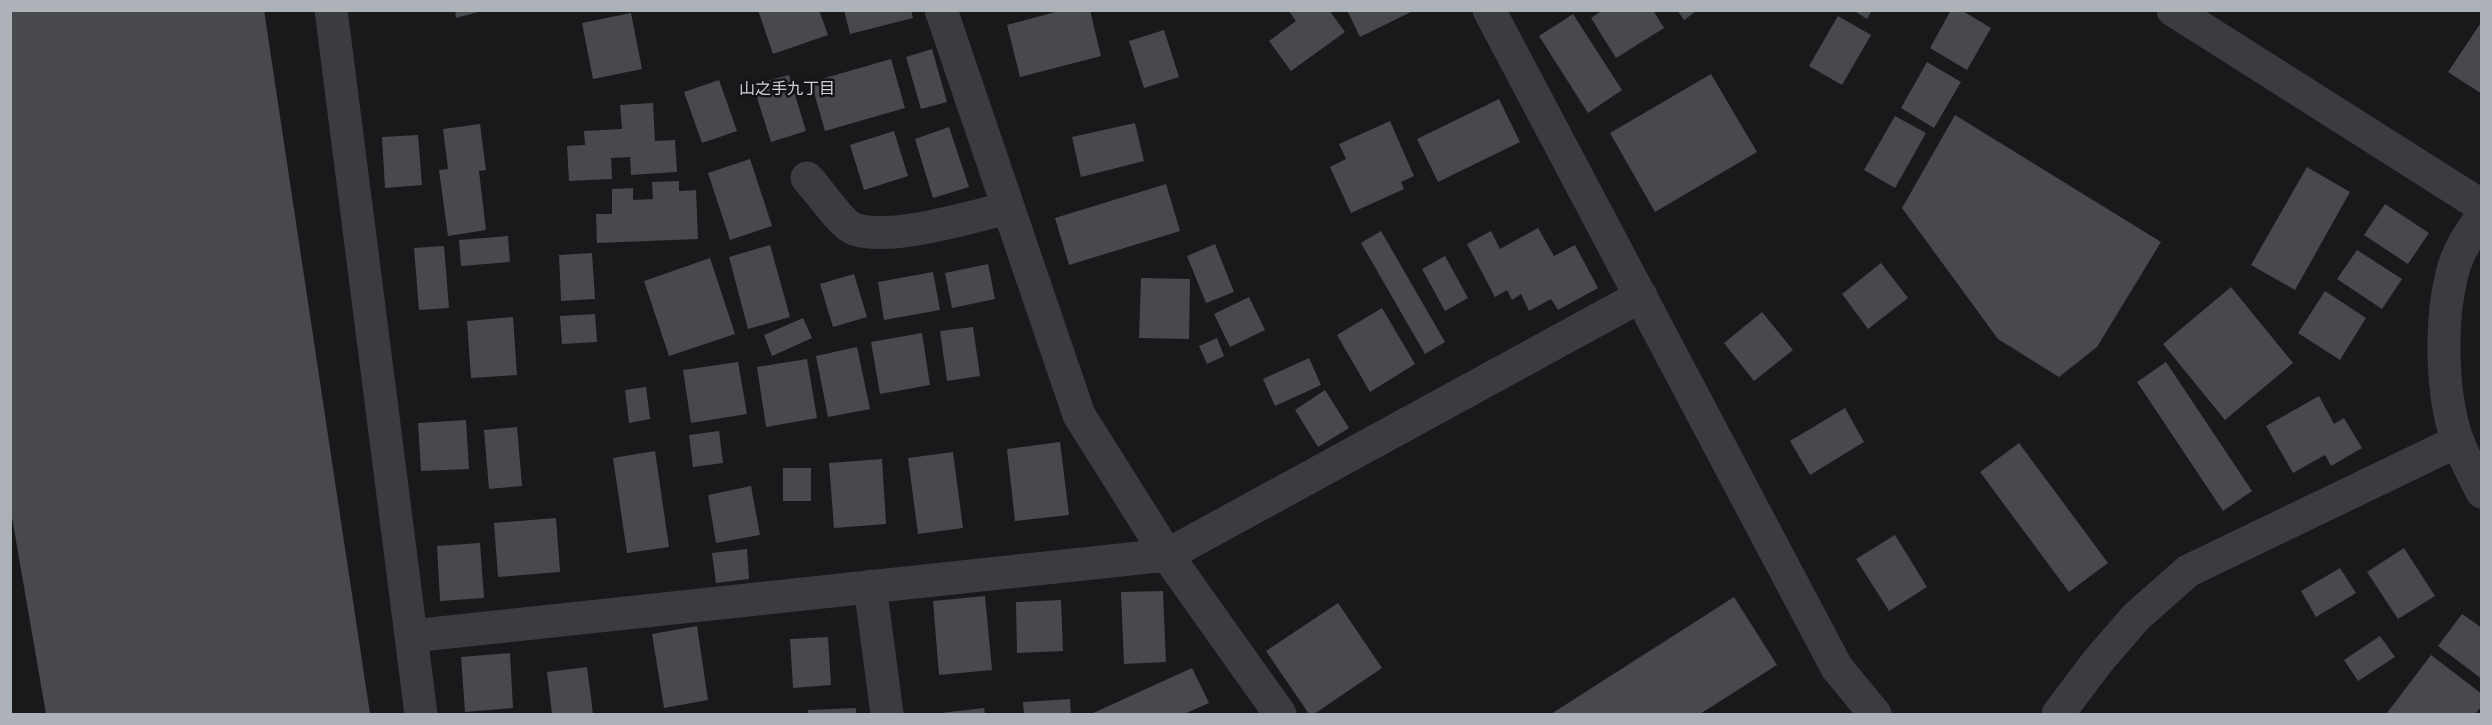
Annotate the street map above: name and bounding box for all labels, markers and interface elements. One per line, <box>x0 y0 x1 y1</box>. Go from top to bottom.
district label: 山之手九丁目 <box>739 80 835 100</box>

